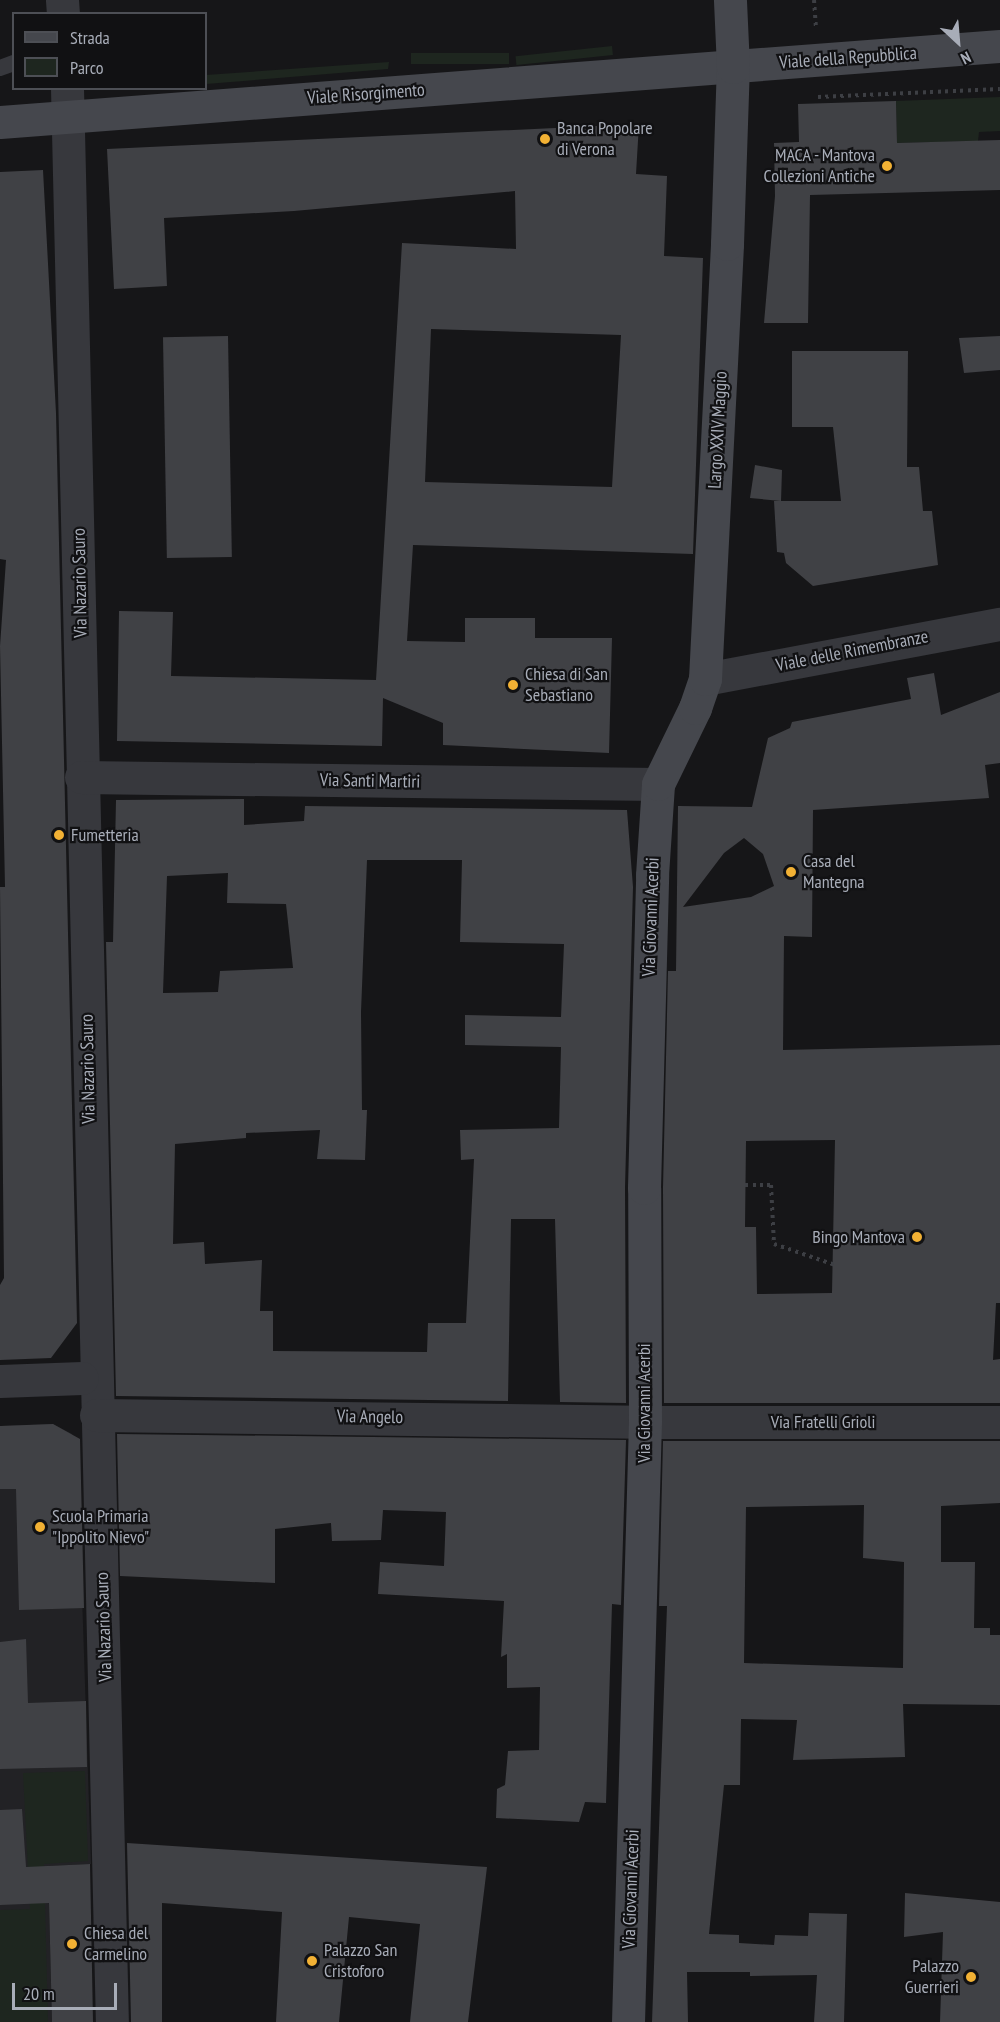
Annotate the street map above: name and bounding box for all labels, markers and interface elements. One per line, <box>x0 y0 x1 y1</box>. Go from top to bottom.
legend <box>12 12 207 90</box>
north arrow <box>928 12 988 72</box>
text: Strada <box>70 26 110 49</box>
street label: Viale della Repubblica <box>778 42 918 74</box>
text: N <box>958 47 974 69</box>
text: Parco <box>70 56 104 79</box>
street label: Viale Risorgimento <box>307 79 425 109</box>
place label: Banca Popolare di Verona <box>557 118 653 160</box>
marker: Banca Popolare di Verona <box>538 132 552 146</box>
place label: MACA - Mantova Collezioni Antiche <box>763 145 875 188</box>
marker: MACA - Mantova Collezioni Antiche <box>880 159 894 173</box>
street label: Largo XXIV Maggio <box>704 370 732 490</box>
street label: Via Nazario Sauro <box>68 528 92 638</box>
street label: Viale delle Rimembranze <box>774 626 930 676</box>
place label: Chiesa di San Sebastiano <box>525 664 608 706</box>
marker: Chiesa di San Sebastiano <box>506 678 520 692</box>
street label: Via Santi Martiri <box>320 769 420 793</box>
place label: Fumetteria <box>71 824 139 846</box>
marker: Fumetteria <box>52 828 66 842</box>
place label: Casa del Mantegna <box>803 851 865 894</box>
street label: Via Giovanni Acerbi <box>638 857 664 977</box>
marker: Casa del Mantegna <box>784 865 798 879</box>
street label: Via Nazario Sauro <box>76 1014 100 1124</box>
place label: Bingo Mantova <box>812 1226 905 1248</box>
marker: Bingo Mantova <box>910 1230 924 1244</box>
street label: Via Giovanni Acerbi <box>633 1343 655 1463</box>
street label: Via Angelo <box>336 1406 404 1428</box>
street label: Via Fratelli Grioli <box>771 1411 875 1433</box>
place label: Scuola Primaria "Ippolito Nievo" <box>52 1506 149 1549</box>
marker: Scuola Primaria "Ippolito Nievo" <box>33 1520 47 1534</box>
street label: Via Nazario Sauro <box>91 1572 117 1682</box>
street label: Via Giovanni Acerbi <box>618 1829 644 1949</box>
place label: Chiesa del Carmelino <box>84 1923 148 1966</box>
marker: Chiesa del Carmelino <box>65 1937 79 1951</box>
place label: Palazzo San Cristoforo <box>324 1940 397 1982</box>
marker: Palazzo San Cristoforo <box>305 1954 319 1968</box>
place label: Palazzo Guerrieri <box>905 1956 959 1998</box>
marker: Palazzo Guerrieri <box>964 1970 978 1984</box>
scale bar <box>15 1971 120 2009</box>
text: 20 m <box>23 1982 55 2005</box>

